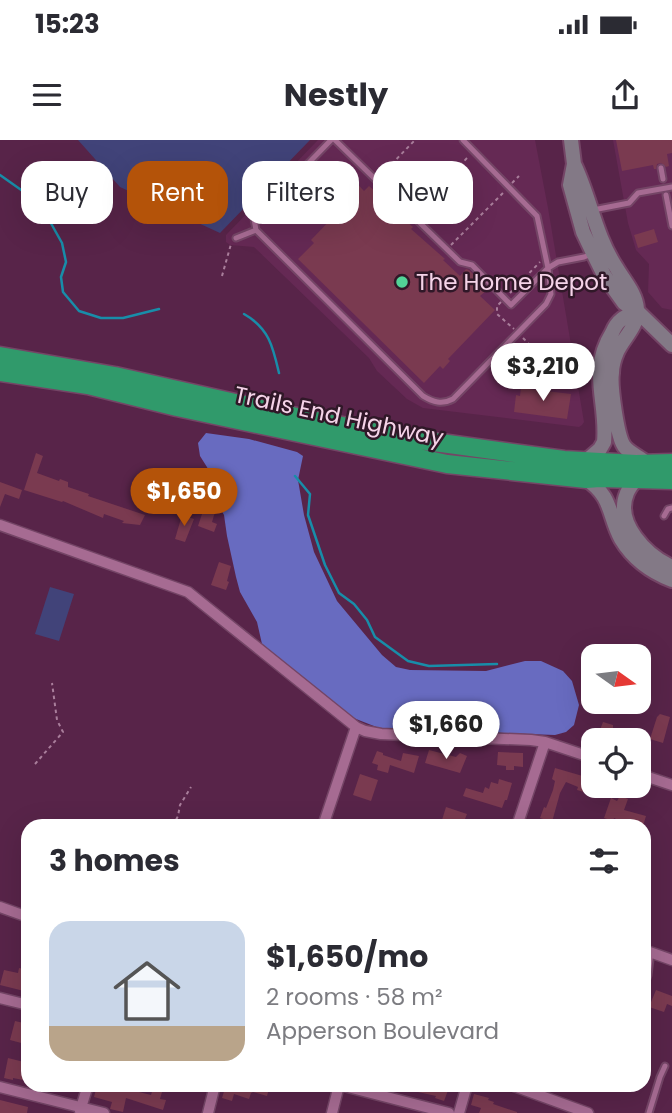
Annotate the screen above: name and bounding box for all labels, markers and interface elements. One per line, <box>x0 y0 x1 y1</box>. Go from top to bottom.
text: 15:23 <box>35 6 100 42</box>
text: Nestly <box>284 72 388 117</box>
icon: menu <box>28 76 66 114</box>
icon: share <box>606 76 644 114</box>
chip: Buy <box>21 161 113 224</box>
chip: Rent <box>127 161 228 224</box>
chip: Filters <box>242 161 359 224</box>
chip: New <box>373 161 473 224</box>
place label: The Home Depot <box>416 266 607 298</box>
marker: The Home Depot <box>394 274 410 290</box>
pin: $3,210 <box>486 344 600 403</box>
text: $3,210 <box>507 350 579 382</box>
street label: Trails End Highway <box>231 378 447 454</box>
pin: $1,650 <box>127 468 241 528</box>
text: $1,650 <box>147 475 221 507</box>
north arrow <box>581 644 651 714</box>
map controls <box>581 644 651 798</box>
pin: $1,660 <box>389 702 503 761</box>
text: $1,660 <box>409 708 483 740</box>
button: locate <box>581 728 651 798</box>
text: 3 homes <box>49 839 180 882</box>
icon: filters <box>585 842 623 880</box>
text: $1,650/mo <box>266 935 428 978</box>
icon: home <box>105 949 189 1033</box>
text: 2 rooms · 58 m² <box>266 981 443 1013</box>
text: Apperson Boulevard <box>266 1015 499 1047</box>

